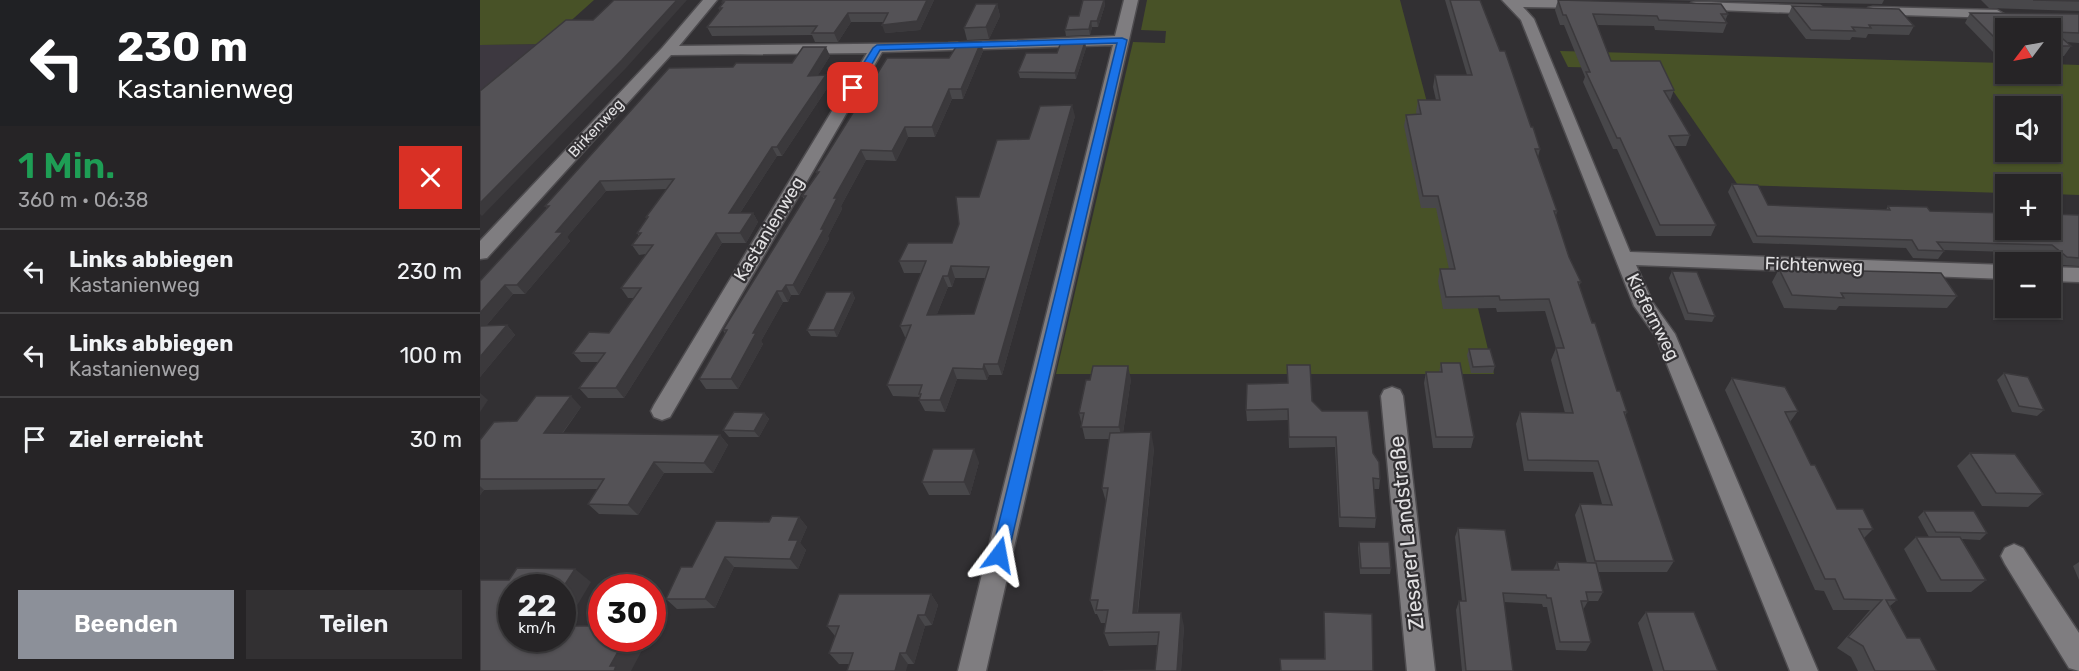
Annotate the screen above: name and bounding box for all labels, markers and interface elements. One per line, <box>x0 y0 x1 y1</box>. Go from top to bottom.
north arrow <box>1995 18 2061 84</box>
map controls <box>1995 18 2061 318</box>
text: 230 m <box>117 22 248 72</box>
icon: left <box>18 24 96 102</box>
pin <box>827 62 878 113</box>
icon: arrive <box>836 71 869 104</box>
text: Kastanienweg <box>117 73 294 105</box>
street label: Birkenweg <box>564 95 628 161</box>
button: sound <box>1995 96 2061 162</box>
text: 1 Min. <box>18 144 115 187</box>
button: close <box>399 146 462 209</box>
street label: Kastanienweg <box>729 173 809 285</box>
button: + <box>1995 174 2061 240</box>
text: 360 m · 06:38 <box>18 188 148 212</box>
text: Links abbiegen <box>69 246 233 273</box>
street label: Fichtenweg <box>1764 252 1864 278</box>
button: − <box>1995 252 2061 318</box>
icon: left <box>18 255 51 288</box>
text: 230 m <box>397 258 462 285</box>
street label: Kiefernweg <box>1622 270 1684 364</box>
text: Kastanienweg <box>69 273 200 297</box>
text: Links abbiegen <box>69 330 233 357</box>
icon: left <box>18 339 51 372</box>
text: 100 m <box>400 342 462 369</box>
text: Kastanienweg <box>69 357 200 381</box>
icon: arrive <box>18 423 51 456</box>
text: Ziel erreicht <box>69 426 203 453</box>
text: 30 m <box>410 426 462 453</box>
street label: Ziesarer Landstraße <box>1383 435 1429 631</box>
position arrow <box>967 523 1031 587</box>
speed limit sign: 30 <box>588 574 666 652</box>
text: 22 <box>518 588 557 624</box>
button: Beenden <box>18 590 234 659</box>
button: Teilen <box>246 590 462 659</box>
text: km/h <box>518 619 556 637</box>

